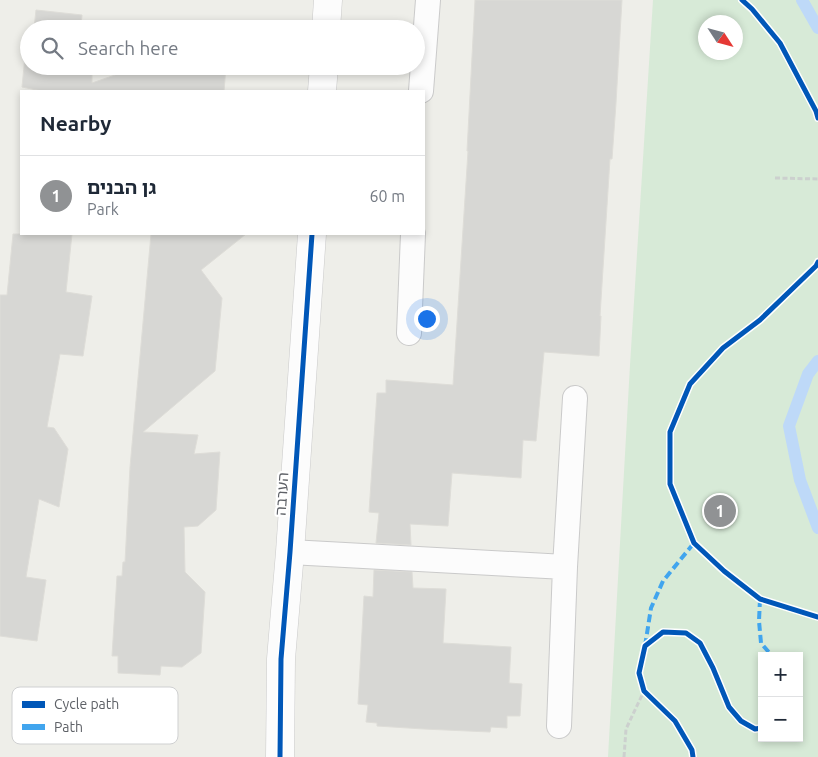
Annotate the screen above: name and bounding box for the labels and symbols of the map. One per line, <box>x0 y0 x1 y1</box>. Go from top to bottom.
north arrow <box>698 15 743 60</box>
your location <box>414 306 440 332</box>
street label: הערבה <box>272 472 291 516</box>
pin: 1 <box>704 492 736 530</box>
legend <box>12 687 178 744</box>
text: Cycle path <box>54 696 119 712</box>
text: Path <box>54 719 83 735</box>

